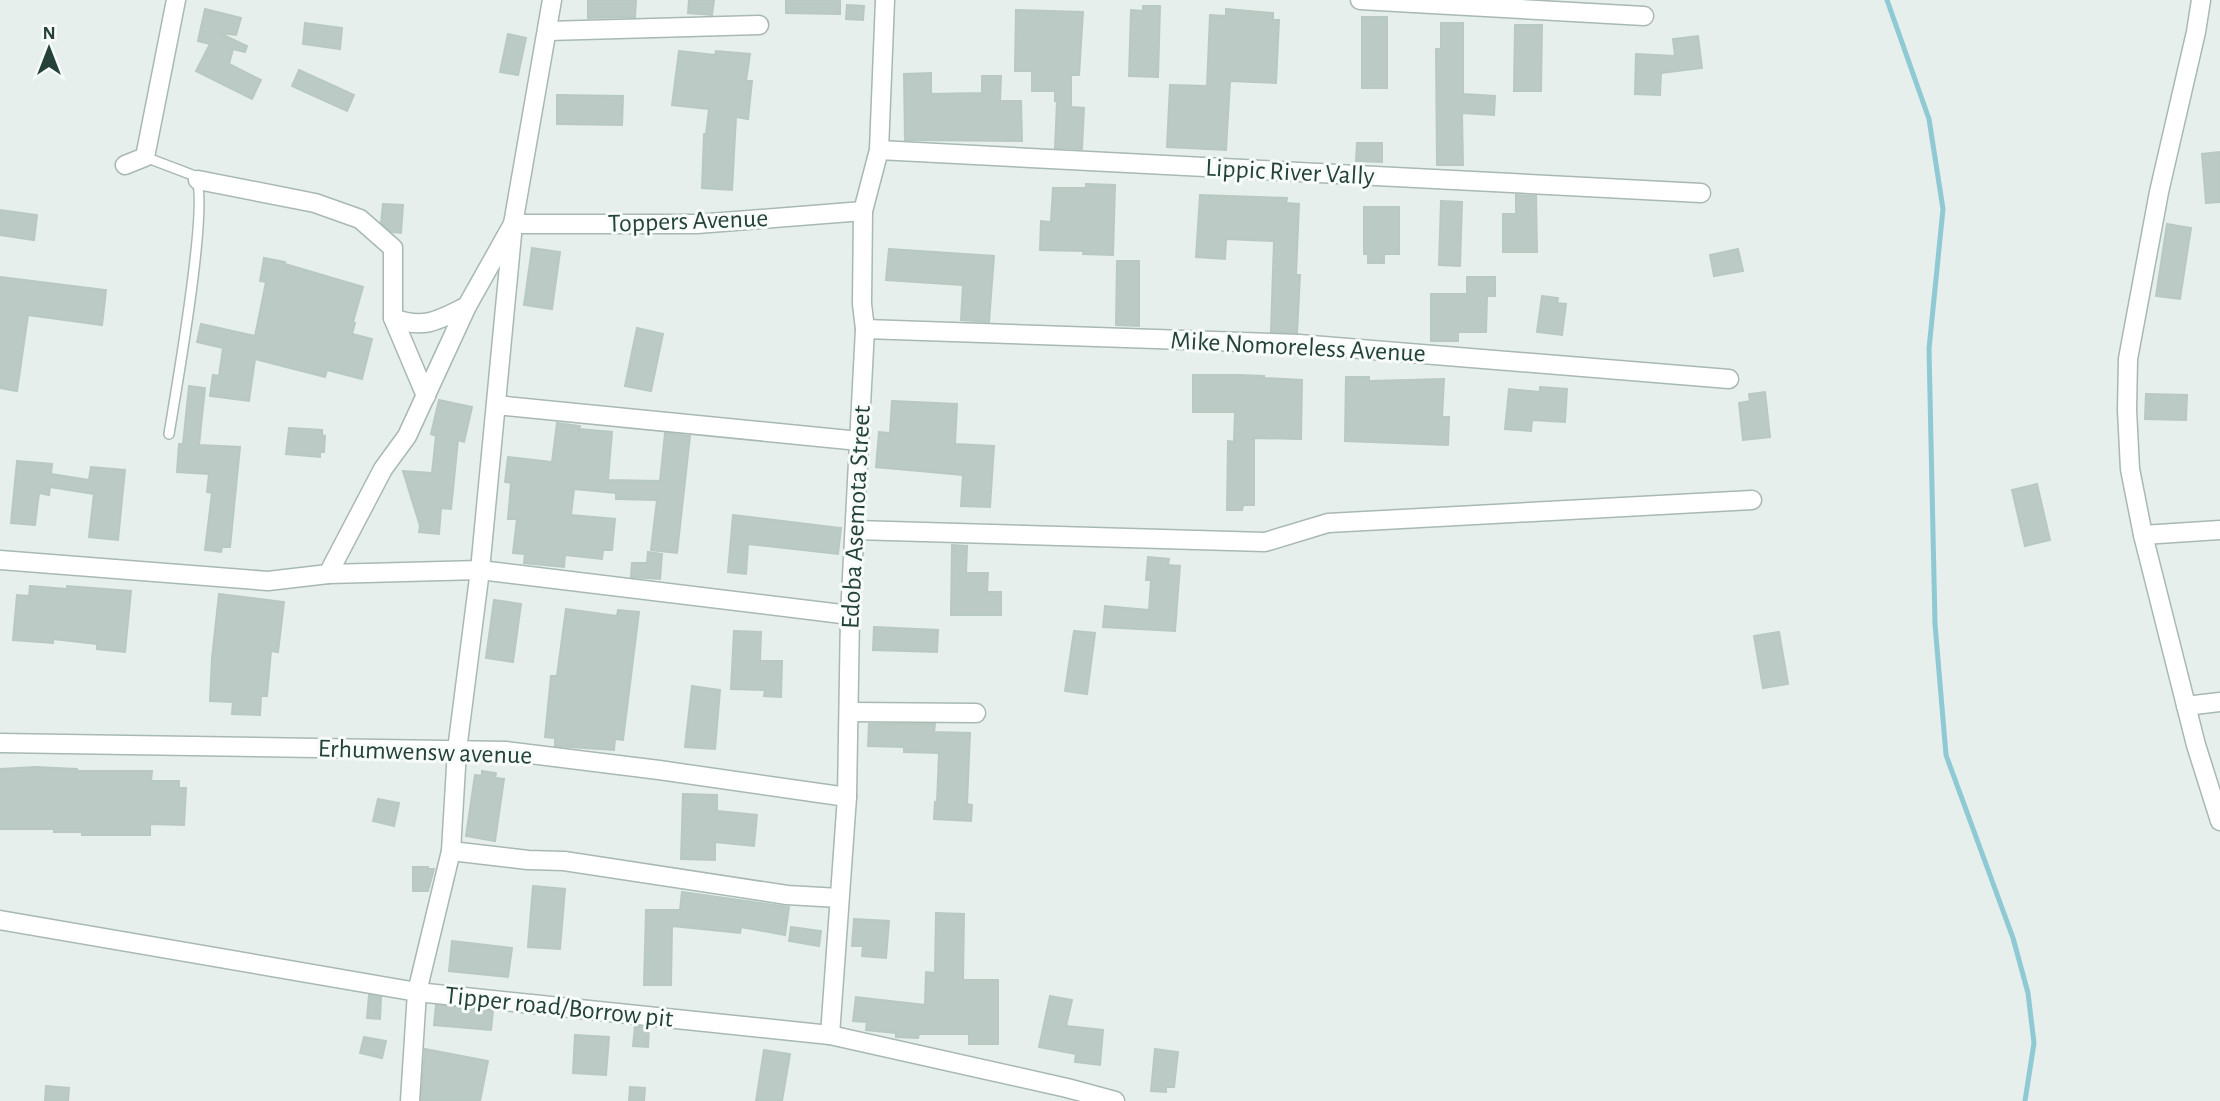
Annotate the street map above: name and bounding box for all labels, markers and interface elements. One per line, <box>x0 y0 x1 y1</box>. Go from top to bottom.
north arrow <box>14 14 84 84</box>
text: N <box>42 24 56 43</box>
street label: Lippic River Vally <box>1205 155 1375 189</box>
street label: Toppers Avenue <box>607 205 769 237</box>
street label: Mike Nomoreless Avenue <box>1170 327 1426 367</box>
street label: Edoba Asemota Street <box>837 405 875 629</box>
street label: Erhumwensw avenue <box>317 735 533 769</box>
street label: Tipper road/Borrow pit <box>444 982 674 1032</box>

